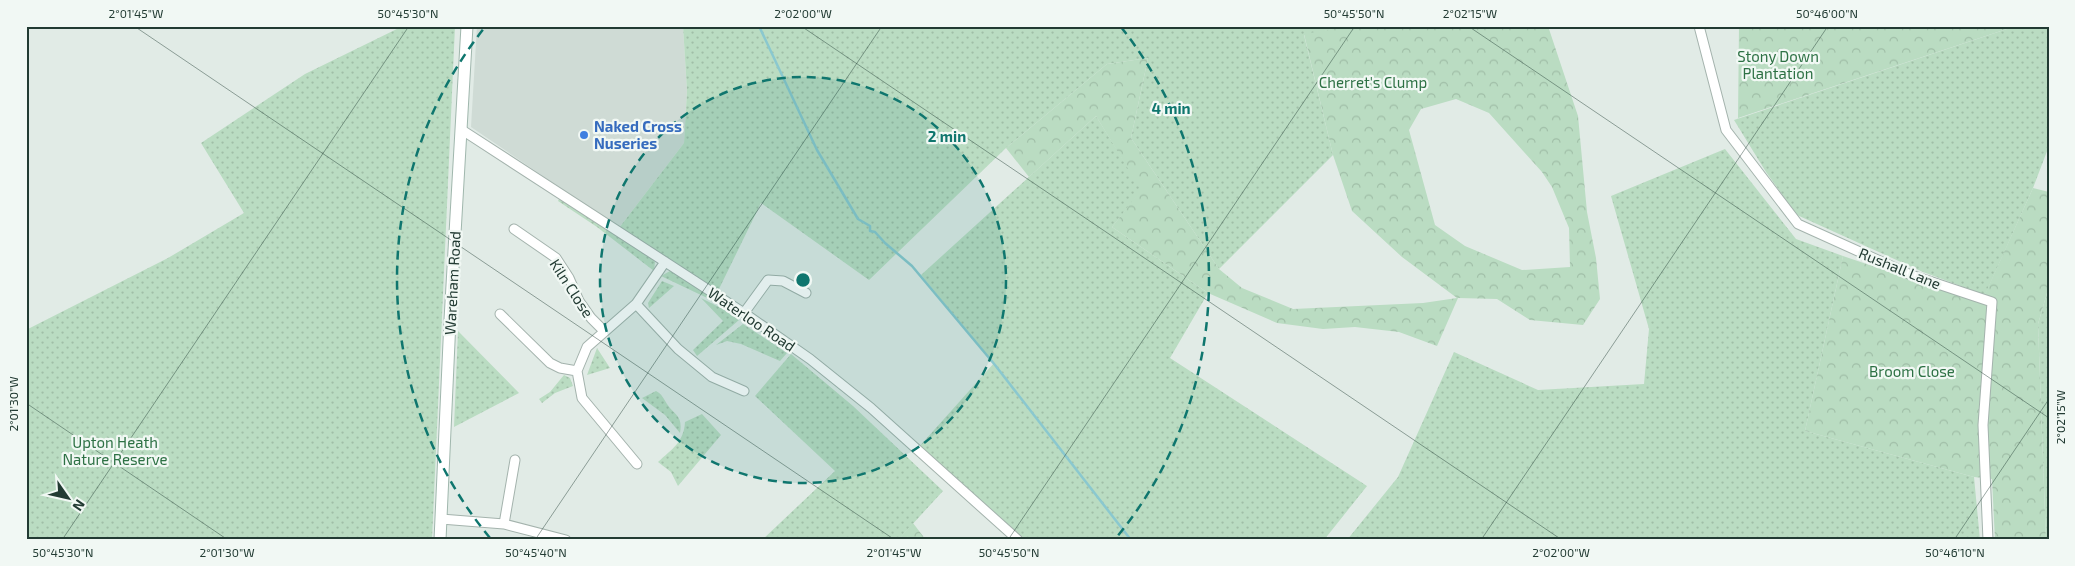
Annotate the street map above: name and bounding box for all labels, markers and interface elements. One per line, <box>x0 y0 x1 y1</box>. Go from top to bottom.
text: 2°01'45"W <box>109 6 163 20</box>
text: 50°45'30"N <box>378 6 438 20</box>
text: 2°02'00"W <box>774 6 832 20</box>
text: 50°45'50"N <box>1324 6 1384 20</box>
text: 2°02'15"W <box>1443 6 1497 20</box>
text: 50°46'00"N <box>1796 6 1858 20</box>
park label: Stony Down Plantation <box>1737 47 1819 82</box>
park label: Cherret's Clump <box>1319 73 1427 91</box>
text: 4 min <box>1151 99 1191 117</box>
place label: Naked Cross Nuseries <box>594 117 682 152</box>
text: 2 min <box>928 127 966 145</box>
marker: Naked Cross Nuseries <box>578 129 590 141</box>
street label: Wareham Road <box>440 231 464 335</box>
street label: Rushall Lane <box>1856 243 1944 293</box>
street label: Kiln Close <box>546 255 598 321</box>
centre of rings <box>794 271 812 289</box>
street label: Waterloo Road <box>705 283 799 355</box>
park label: Broom Close <box>1869 362 1955 380</box>
text: 2°01'30"W <box>6 376 20 432</box>
text: 2°02'15"W <box>2053 390 2067 444</box>
park label: Upton Heath Nature Reserve <box>62 433 168 468</box>
north arrow <box>42 474 92 524</box>
text: N <box>69 497 89 514</box>
text: 50°45'30"N <box>33 545 93 559</box>
text: 2°01'30"W <box>199 545 255 559</box>
text: 50°45'40"N <box>505 545 567 559</box>
text: 2°01'45"W <box>867 545 921 559</box>
text: 50°45'50"N <box>979 545 1039 559</box>
text: 2°02'00"W <box>1532 545 1590 559</box>
text: 50°46'10"N <box>1925 545 1985 559</box>

